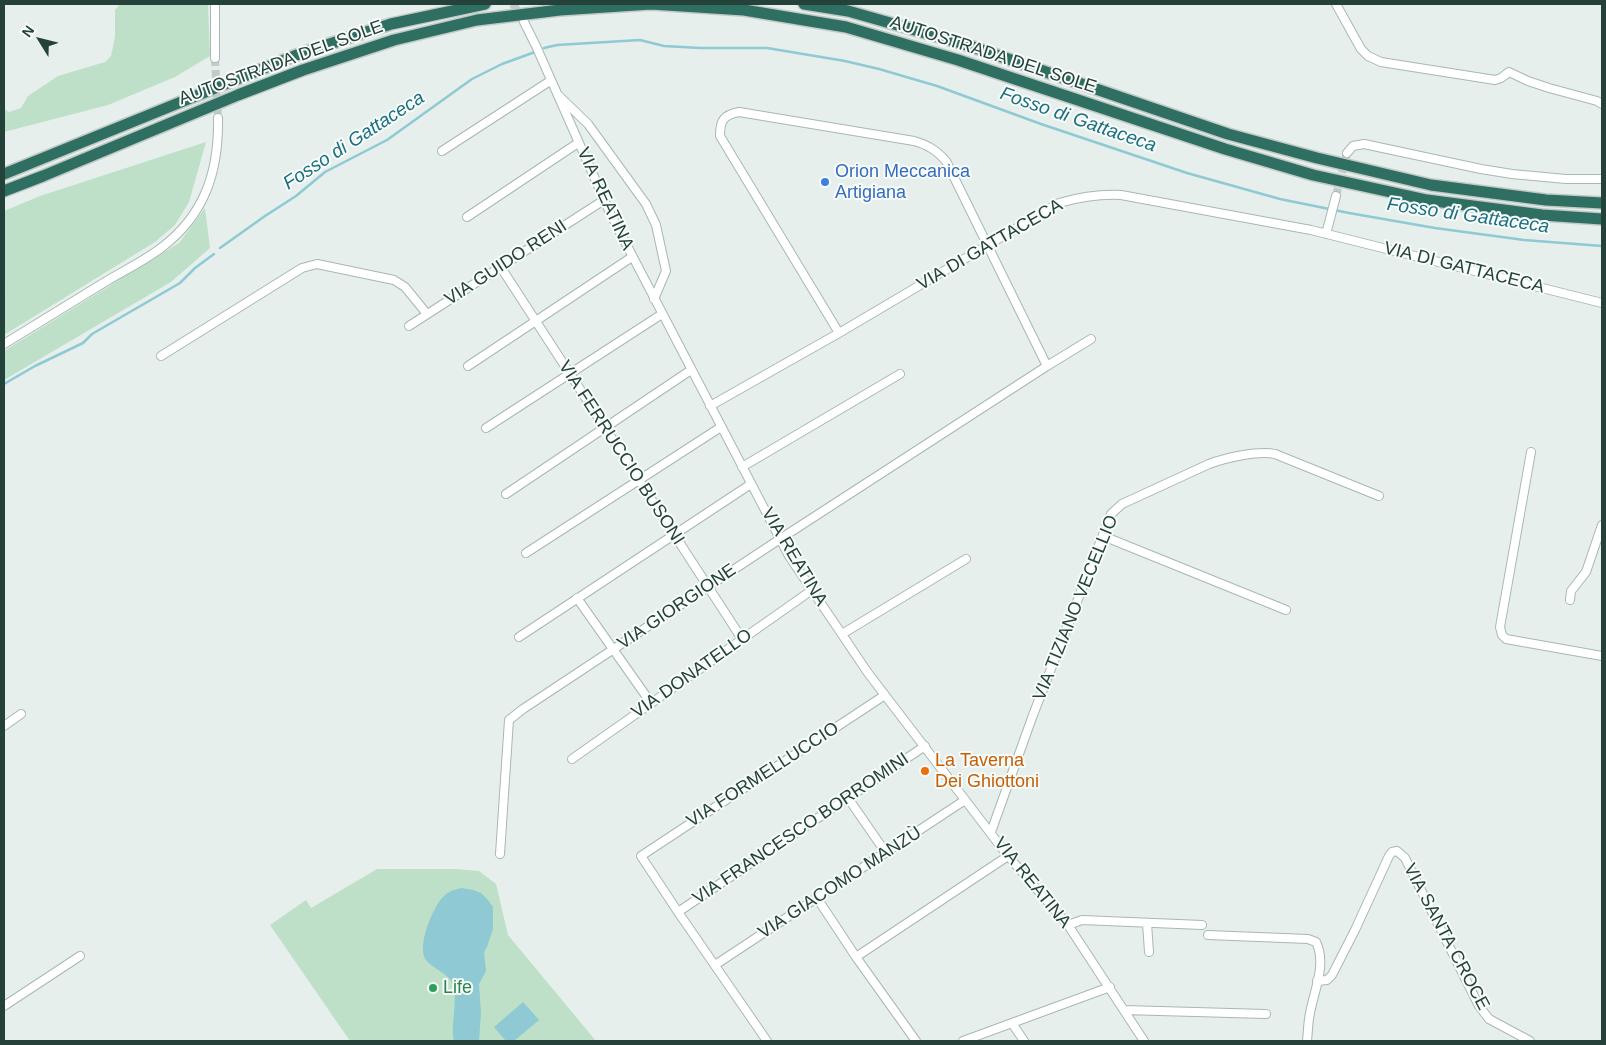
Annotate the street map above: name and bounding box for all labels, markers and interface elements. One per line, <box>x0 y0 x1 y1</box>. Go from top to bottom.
street label: AUTOSTRADA DEL SOLE <box>887 11 1099 99</box>
north arrow <box>15 15 65 65</box>
street label: AUTOSTRADA DEL SOLE <box>176 16 386 110</box>
text: N <box>18 22 37 40</box>
water label: Fosso di Gattaceca <box>997 83 1159 157</box>
water label: Fosso di Gattaceca <box>279 87 429 195</box>
street label: VIA REATINA <box>572 144 638 254</box>
place label: Orion Meccanica Artigiana <box>835 161 970 203</box>
marker: Orion Meccanica Artigiana <box>819 176 831 188</box>
water label: Fosso di Gattaceca <box>1385 193 1551 239</box>
street label: VIA DI GATTACECA <box>913 195 1067 295</box>
street label: VIA GUIDO RENI <box>441 216 571 310</box>
street label: VIA DI GATTACECA <box>1382 238 1546 298</box>
street label: VIA FERRUCCIO BUSONI <box>553 357 689 549</box>
street label: VIA REATINA <box>756 504 832 610</box>
street label: VIA TIZIANO VECELLIO <box>1029 512 1123 704</box>
street label: VIA GIORGIONE <box>614 559 740 655</box>
street label: VIA DONATELLO <box>628 625 756 723</box>
street label: VIA FORMELLUCCIO <box>683 718 843 832</box>
street label: VIA FRANCESCO BORROMINI <box>689 748 913 910</box>
place label: La Taverna Dei Ghiottoni <box>935 750 1039 792</box>
marker: La Taverna Dei Ghiottoni <box>919 765 931 777</box>
street label: VIA GIACOMO MANZÙ <box>754 822 926 944</box>
street label: VIA REATINA <box>989 833 1075 933</box>
street label: VIA SANTA CROCE <box>1398 860 1494 1014</box>
place label: Life <box>443 977 472 999</box>
marker: Life <box>427 982 439 994</box>

